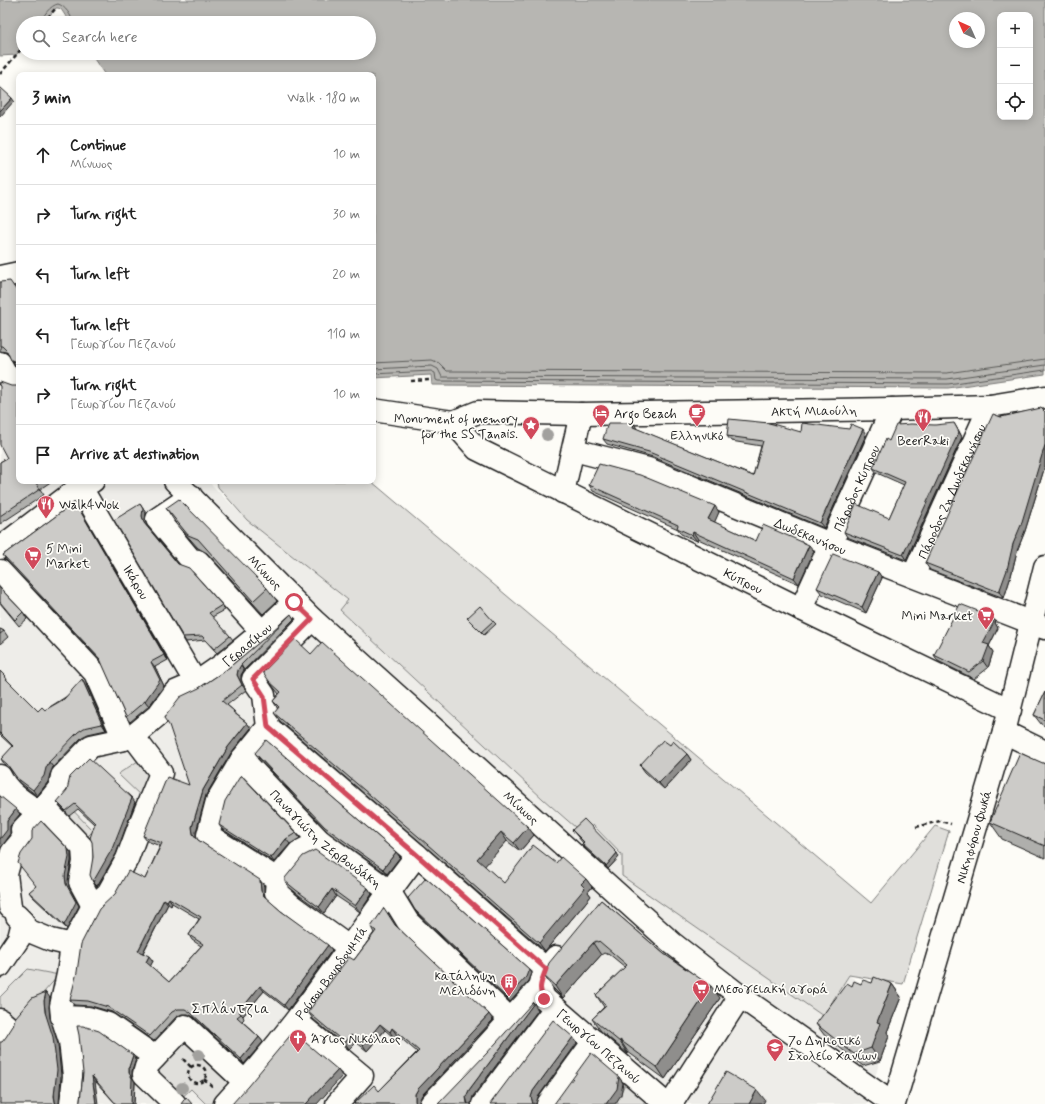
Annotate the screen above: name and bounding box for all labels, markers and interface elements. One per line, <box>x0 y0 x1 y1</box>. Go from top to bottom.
north arrow <box>949 12 985 48</box>
map controls <box>997 12 1033 120</box>
button: + <box>997 12 1033 48</box>
search box <box>16 16 376 60</box>
icon: search <box>30 27 52 49</box>
text: Search here <box>62 28 138 48</box>
button: − <box>997 48 1033 84</box>
button: locate <box>997 84 1033 120</box>
text: 3 min <box>32 87 71 109</box>
text: Walk · 180 m <box>287 90 360 107</box>
text: Continue <box>70 136 126 156</box>
icon: ahead <box>32 144 54 166</box>
text: 10 m <box>333 146 360 163</box>
text: Μίνωος <box>70 156 113 173</box>
icon: right <box>32 204 54 226</box>
text: Turn right <box>70 205 137 225</box>
text: 30 m <box>333 206 360 223</box>
icon: left <box>32 264 54 286</box>
text: Turn left <box>70 265 130 285</box>
text: 20 m <box>332 266 360 283</box>
text: Turn left <box>70 316 130 336</box>
icon: left <box>32 324 54 346</box>
text: 110 m <box>327 326 360 343</box>
text: Γεωργίου Πεζανού <box>70 336 176 353</box>
text: Turn right <box>70 376 137 396</box>
icon: right <box>32 384 54 406</box>
text: 10 m <box>333 386 360 403</box>
text: Γεωργίου Πεζανού <box>70 396 176 413</box>
cafe icon: Ελληνικό <box>687 402 707 427</box>
hotel icon: Argo Beach <box>591 403 611 428</box>
street label: Ακτή Μιαούλη <box>771 403 857 421</box>
place label: Argo Beach <box>614 406 677 425</box>
restaurant icon: BeerRaki <box>913 407 933 432</box>
place label: Monument of memory for the SS Tanais. <box>394 411 518 445</box>
place icon: Monument of memory for the SS Tanais. <box>521 415 541 440</box>
street label: Πάροδος 2η Δωδεκανήσου <box>915 422 991 562</box>
place label: Ελληνικό <box>670 428 724 445</box>
place label: BeerRaki <box>897 433 949 450</box>
street label: Πάροδος Κύπρου <box>830 443 885 534</box>
icon: arrive <box>32 444 54 466</box>
text: Arrive at destination <box>70 445 199 465</box>
restaurant icon: Walk4Wok <box>36 494 56 519</box>
place label: Walk4Wok <box>59 497 120 514</box>
street label: Δωδεκανήσου <box>771 515 848 560</box>
place label: 5 Mini Market <box>46 541 90 573</box>
supermarket icon: 5 Mini Market <box>23 545 43 570</box>
street label: Μίνωος <box>243 552 285 594</box>
street label: Ικάρου <box>118 562 152 603</box>
street label: Κύπρου <box>720 565 765 599</box>
route start <box>285 593 303 611</box>
supermarket icon: Mini Market <box>976 605 996 630</box>
place label: Mini Market <box>902 608 973 625</box>
street label: Γερασίμου <box>219 620 276 671</box>
street label: Παναγιώτη Ζερβουδάκη <box>265 786 384 893</box>
street label: Μίνωος <box>499 788 542 829</box>
street label: Νικηφόρου Φωκά <box>953 788 996 886</box>
street label: Ρούσου Βουρδουμπά <box>292 923 372 1024</box>
place label: κατάληψη Μελιδόνη <box>435 968 496 1000</box>
building icon: κατάληψη Μελιδόνη <box>499 972 519 997</box>
supermarket icon: Μεσογειακή αγορά <box>691 978 711 1003</box>
place label: Μεσογειακή αγορά <box>714 981 828 998</box>
route end <box>535 990 553 1008</box>
district label: Σπλάντζια <box>192 1000 270 1018</box>
street label: Γεωργίου Πεζανού <box>552 1006 644 1088</box>
church icon: Άγιος Νικόλαος <box>288 1028 308 1053</box>
place label: Άγιος Νικόλαος <box>311 1031 401 1048</box>
place label: 7ο Δημοτικό Σχολείο Χανίων <box>788 1033 877 1065</box>
school or university icon: 7ο Δημοτικό Σχολείο Χανίων <box>765 1037 785 1062</box>

